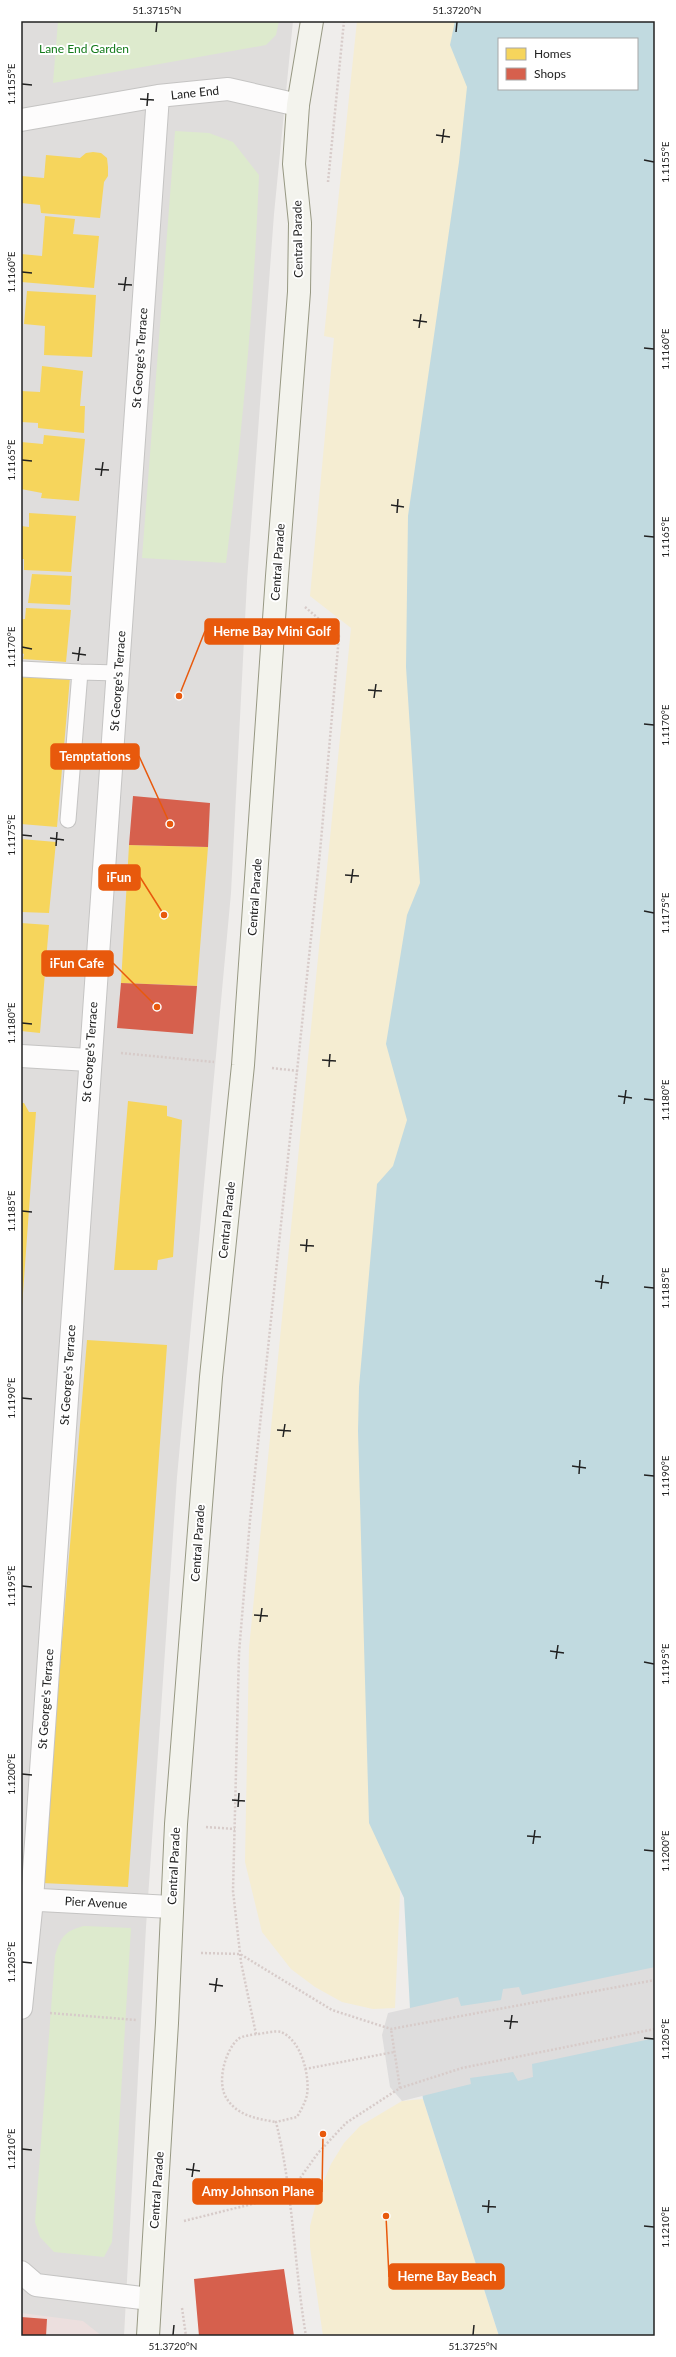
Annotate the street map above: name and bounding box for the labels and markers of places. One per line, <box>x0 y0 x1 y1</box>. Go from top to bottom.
callout: Herne Bay Mini Golf <box>205 619 339 644</box>
callout: Temptations <box>51 744 139 769</box>
callout: iFun <box>99 865 140 890</box>
callout: iFun Cafe <box>42 951 113 976</box>
callout: Amy Johnson Plane <box>193 2179 322 2204</box>
callout: Herne Bay Beach <box>389 2264 504 2289</box>

